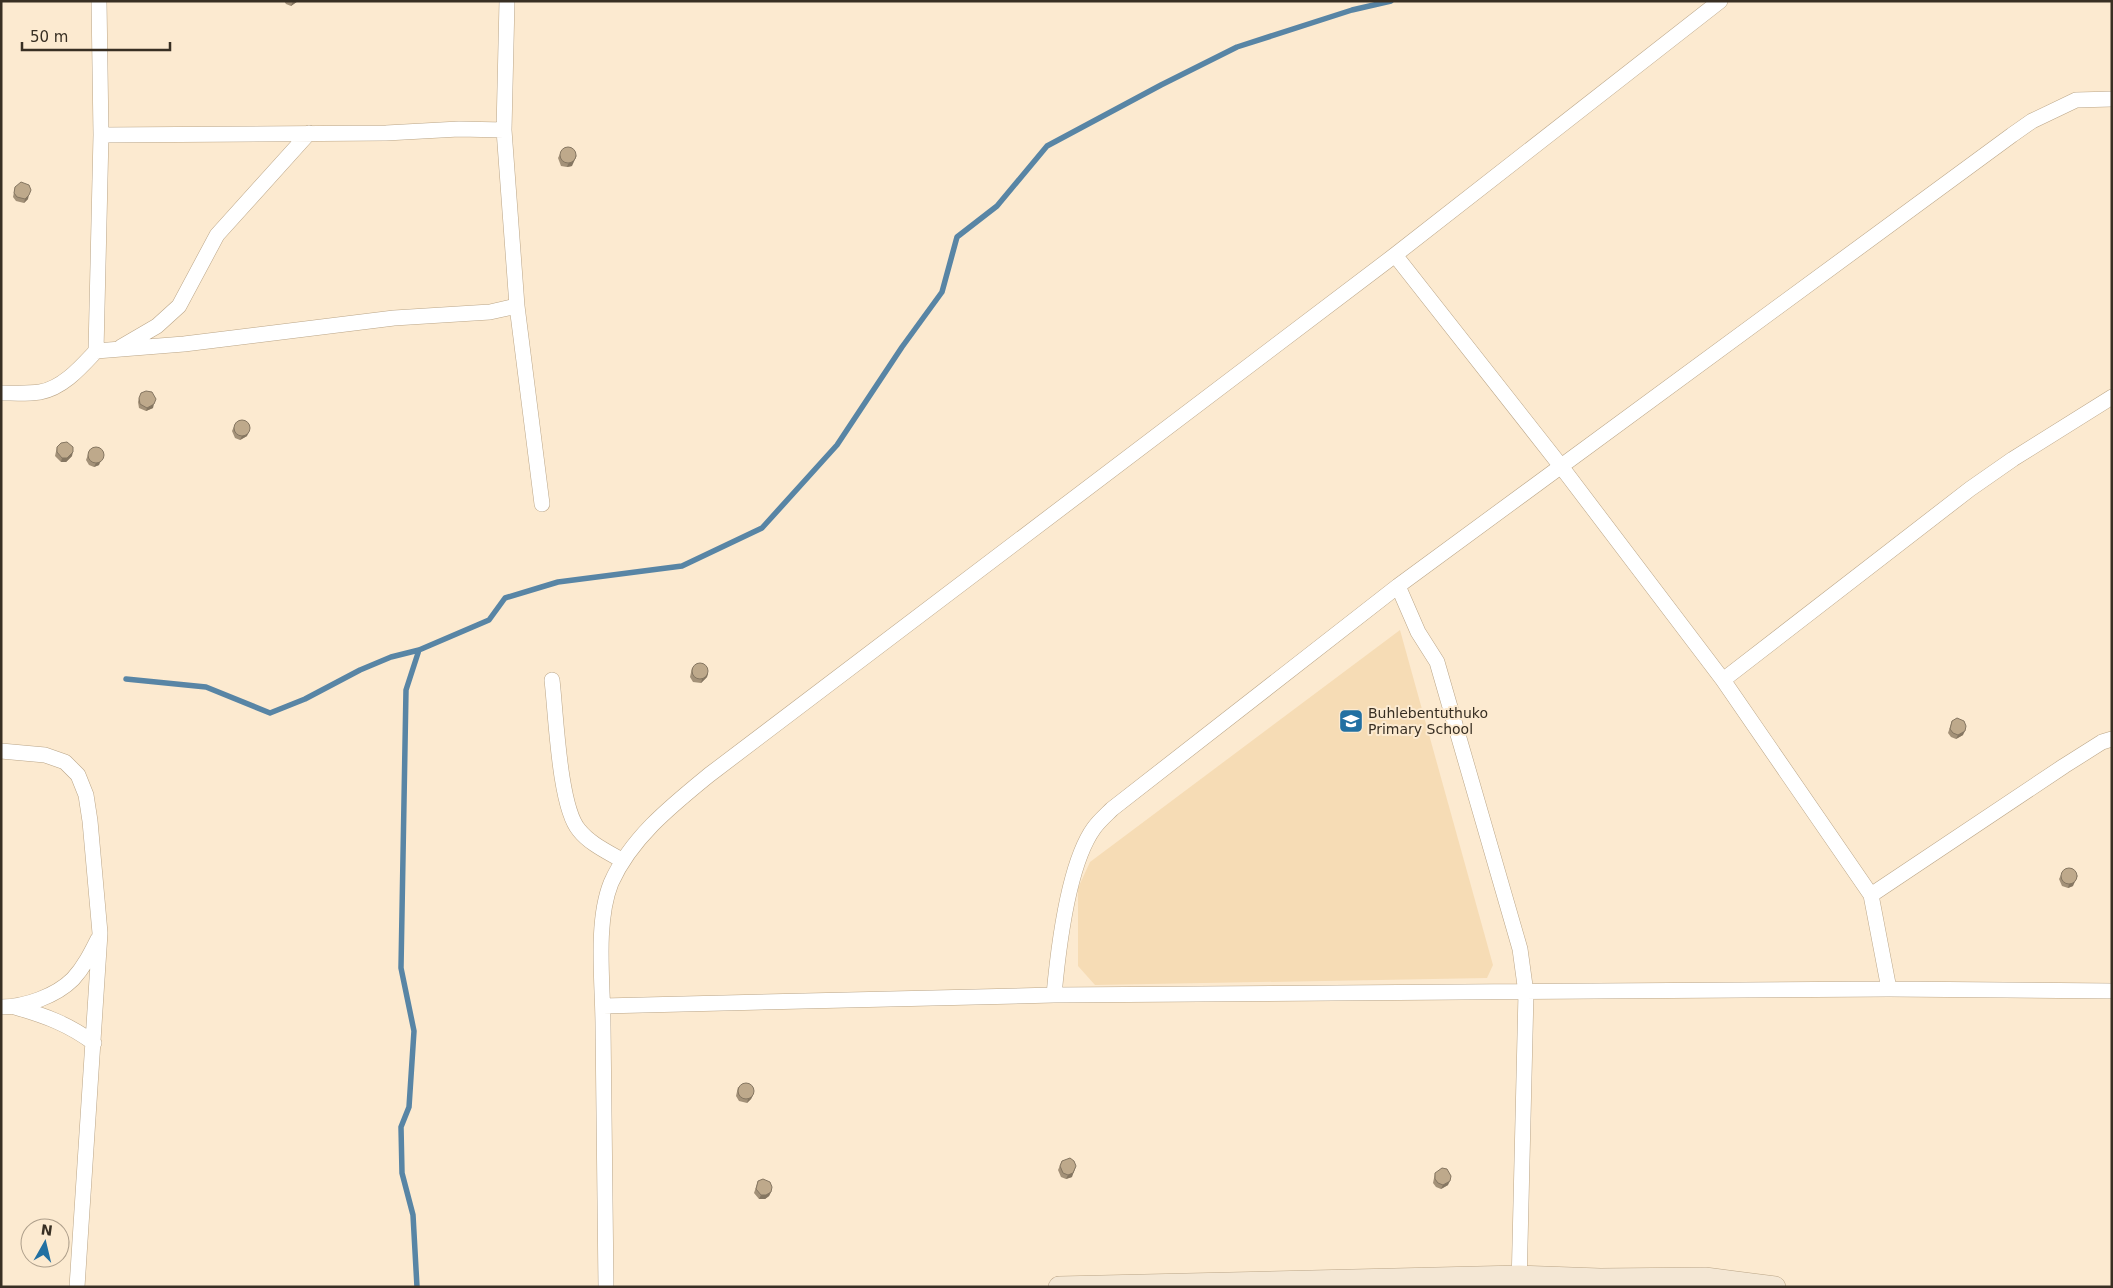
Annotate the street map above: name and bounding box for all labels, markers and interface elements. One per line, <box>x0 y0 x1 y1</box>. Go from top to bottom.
scale bar <box>22 20 170 52</box>
text: 50 m <box>30 28 68 46</box>
place label: Buhlebentuthuko Primary School <box>1368 705 1488 737</box>
school or university icon: Buhlebentuthuko Primary School <box>1338 708 1364 734</box>
north arrow <box>20 1218 70 1268</box>
text: N <box>40 1221 54 1239</box>

